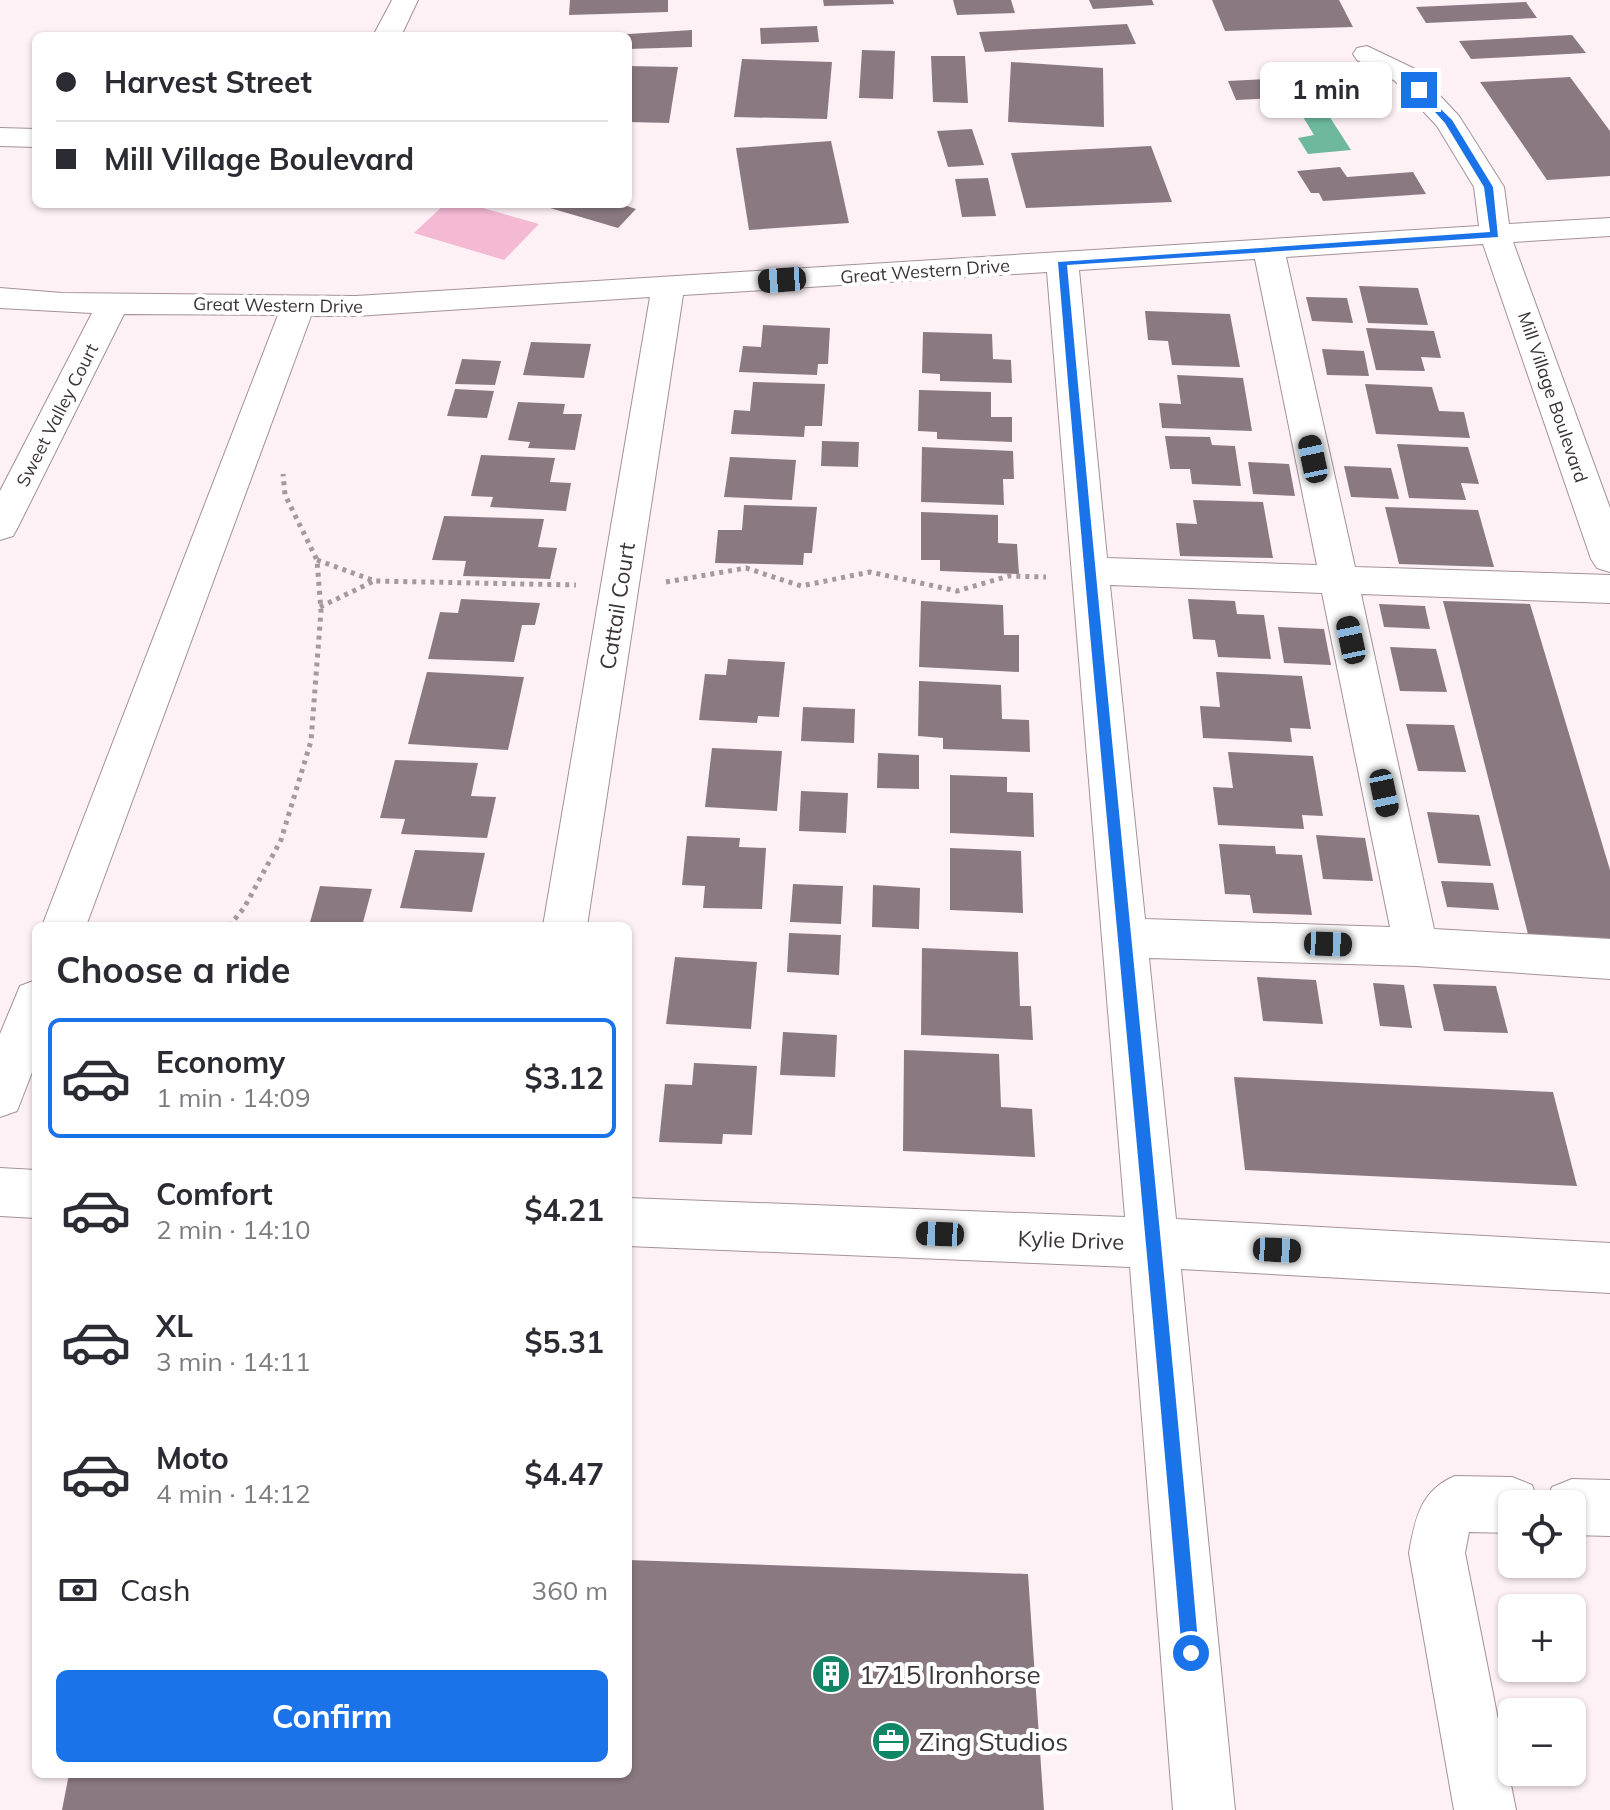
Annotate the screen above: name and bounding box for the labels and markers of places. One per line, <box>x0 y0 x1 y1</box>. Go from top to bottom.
building icon: 1715 Ironhorse <box>810 1653 852 1695</box>
place label: 1715 Ironhorse <box>859 1658 1041 1691</box>
office icon: Zing Studios <box>870 1720 912 1762</box>
place label: Zing Studios <box>919 1725 1068 1758</box>

